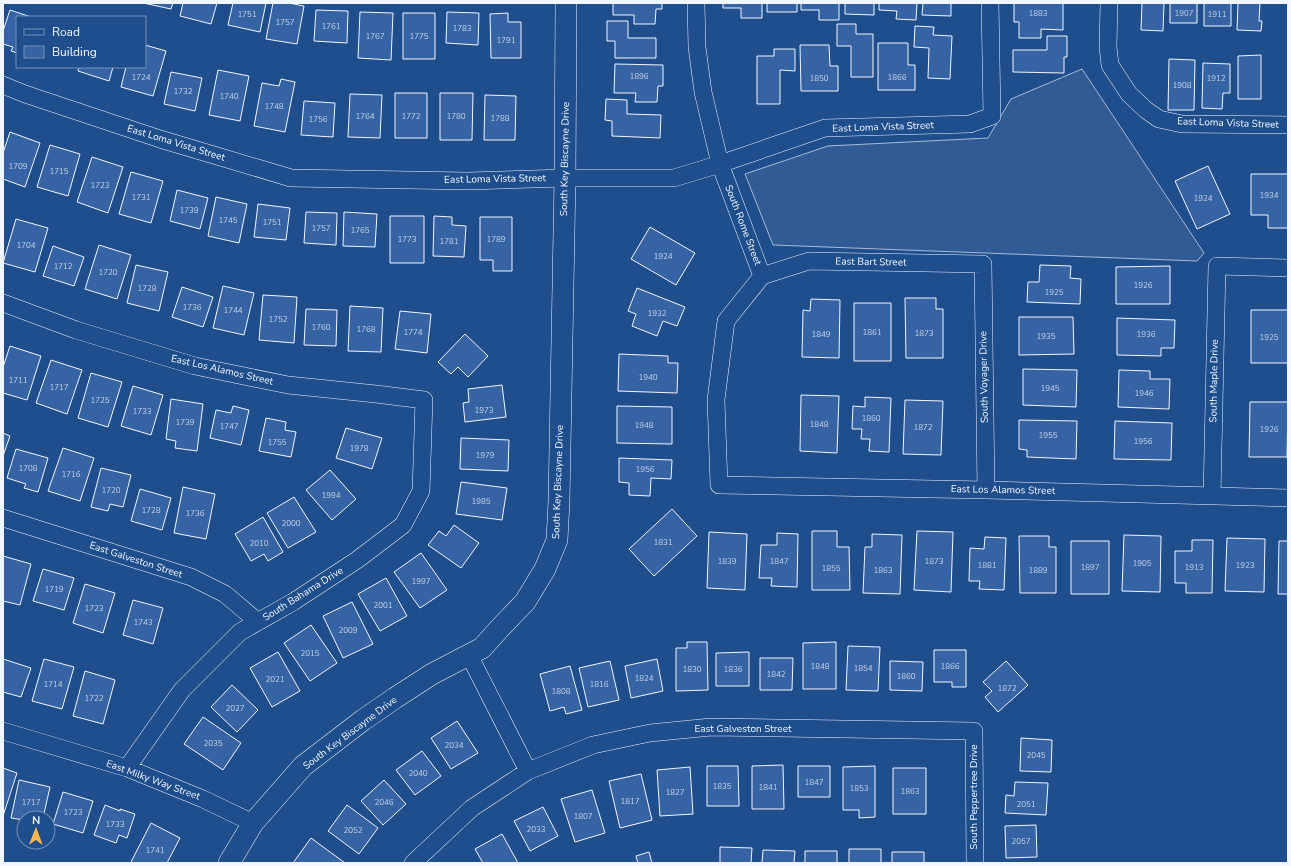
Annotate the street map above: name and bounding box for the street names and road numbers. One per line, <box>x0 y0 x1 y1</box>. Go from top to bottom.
street label: South Key Biscayne Drive <box>557 102 573 216</box>
street label: East Loma Vista Street <box>1177 114 1280 132</box>
street label: East Loma Vista Street <box>832 118 935 136</box>
street label: East Loma Vista Street <box>125 121 227 165</box>
street label: East Loma Vista Street <box>444 171 547 187</box>
street label: South Rome Street <box>721 183 765 268</box>
street label: East Bart Street <box>835 254 907 270</box>
street label: South Voyager Drive <box>976 331 992 423</box>
street label: South Maple Drive <box>1206 339 1222 423</box>
street label: East Los Alamos Street <box>169 351 275 389</box>
street label: South Key Biscayne Drive <box>549 425 567 539</box>
street label: East Los Alamos Street <box>951 482 1056 498</box>
street label: East Galveston Street <box>88 538 185 582</box>
street label: South Bahama Drive <box>260 564 346 624</box>
street label: South Key Biscayne Drive <box>300 693 400 773</box>
street label: East Galveston Street <box>695 722 792 736</box>
street label: South Peppertree Drive <box>967 744 981 850</box>
street label: East Milky Way Street <box>104 757 202 804</box>

